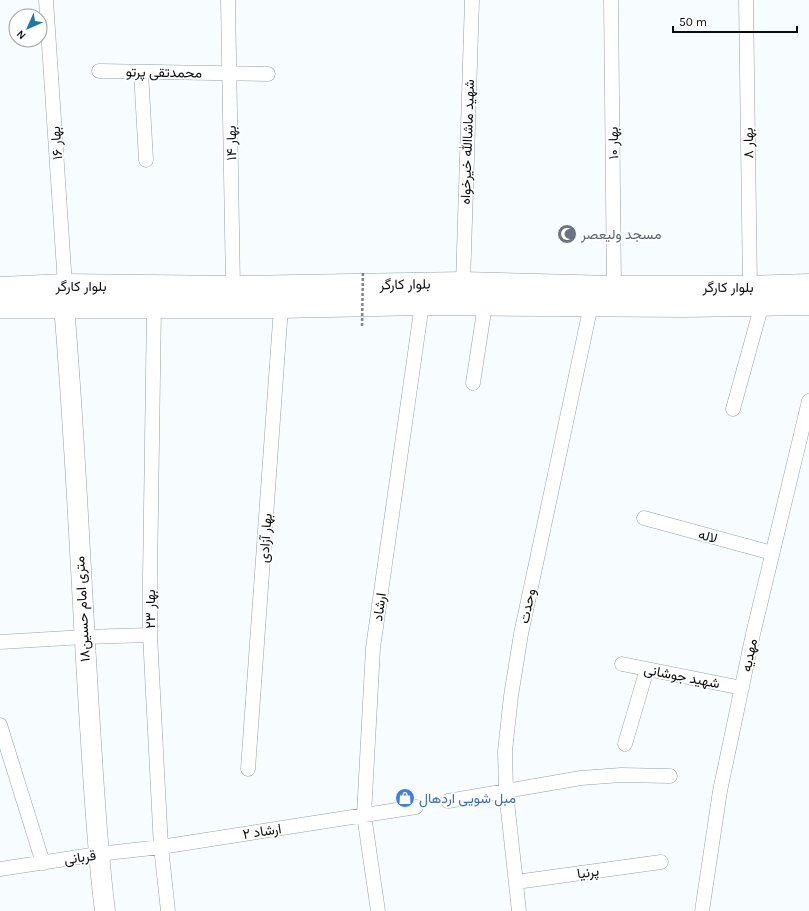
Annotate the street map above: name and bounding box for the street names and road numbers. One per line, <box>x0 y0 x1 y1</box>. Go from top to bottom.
street label: محمدتقی پرتو <box>126 63 202 83</box>
street label: شهید ماشاالله خیرخواه <box>457 79 478 205</box>
street label: بهار ۱۴ <box>223 125 240 161</box>
street label: بهار ۱۶ <box>47 126 66 160</box>
street label: بهار ۱۰ <box>605 126 622 160</box>
street label: بهار ۸ <box>740 127 757 159</box>
street label: بلوار کارگر <box>378 276 431 293</box>
street label: بلوار کارگر <box>54 278 107 295</box>
street label: بلوار کارگر <box>701 279 754 296</box>
street label: بهار آزادی <box>255 513 276 563</box>
street label: لاله <box>696 526 719 547</box>
street label: ۱۸متری امام حسین <box>71 555 94 662</box>
street label: وحدت <box>516 587 539 625</box>
street label: بهار ۲۳ <box>142 589 159 629</box>
street label: ارشاد <box>369 592 390 622</box>
street label: مهدیه <box>738 637 761 673</box>
street label: شهید جوشانی <box>642 661 721 692</box>
street label: ارشاد ۲ <box>241 820 283 843</box>
street label: قربانی <box>63 847 97 868</box>
street label: پرنیا <box>576 863 600 883</box>

